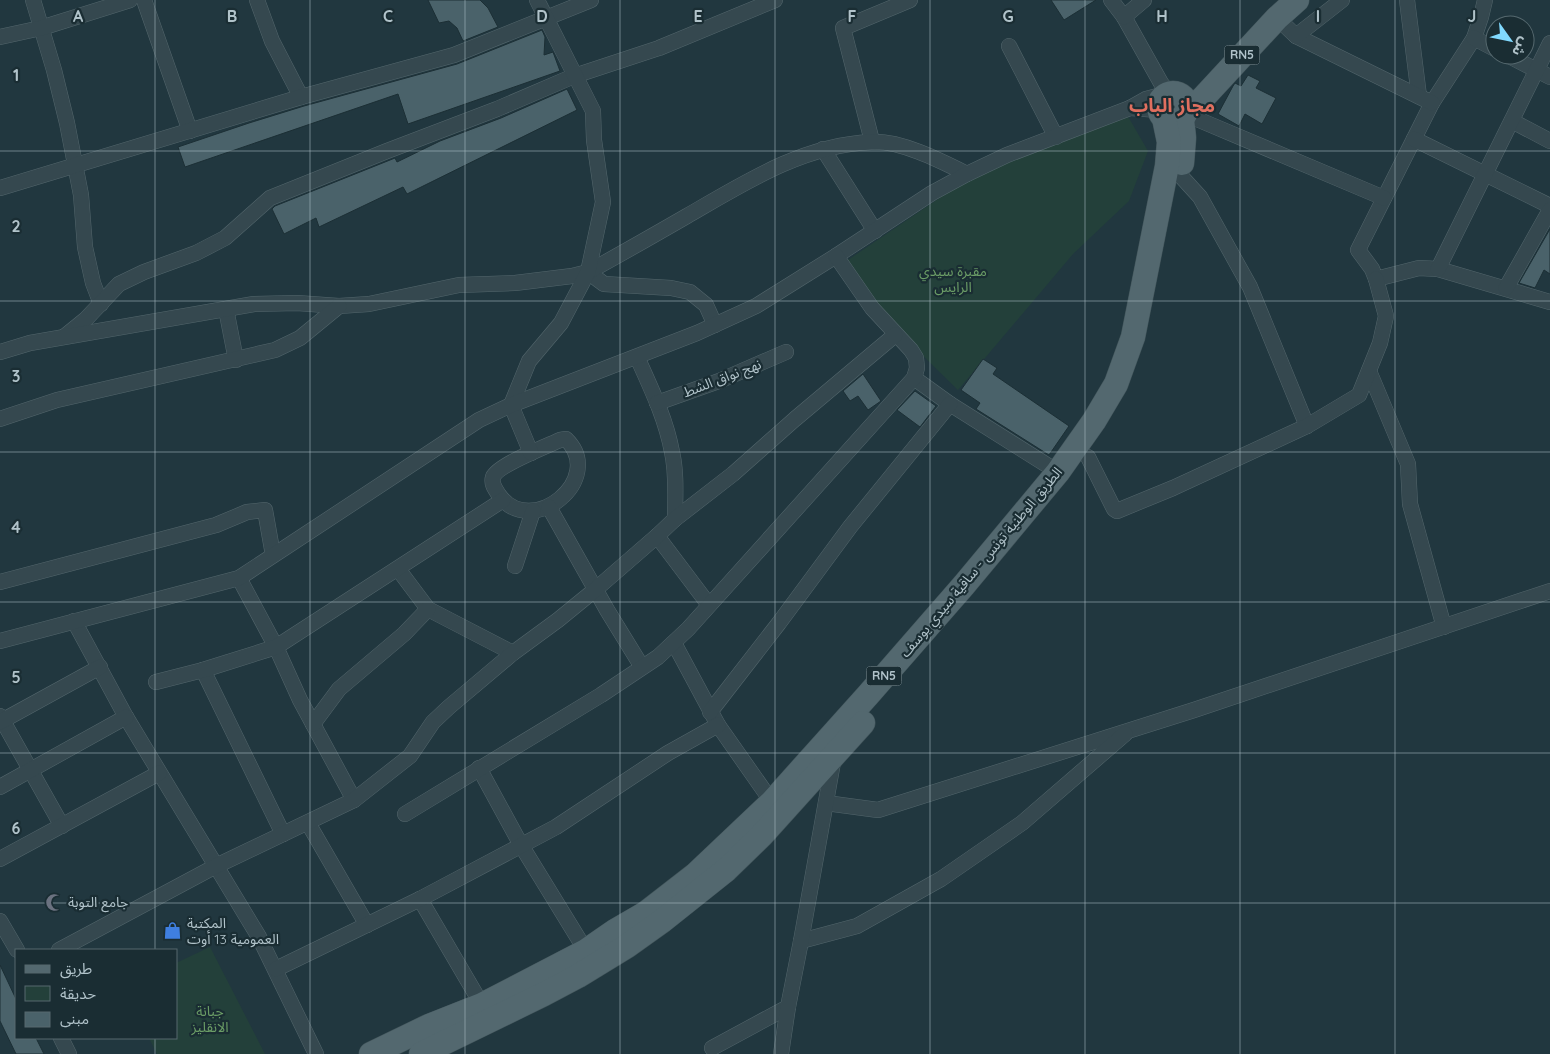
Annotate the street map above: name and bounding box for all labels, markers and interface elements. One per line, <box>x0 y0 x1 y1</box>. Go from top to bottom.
text: A <box>73 6 84 26</box>
text: B <box>227 6 237 26</box>
text: C <box>383 6 393 26</box>
text: D <box>536 6 548 26</box>
text: E <box>693 6 703 26</box>
text: F <box>848 6 857 26</box>
text: G <box>1002 6 1014 26</box>
text: H <box>1156 6 1168 26</box>
text: I <box>1316 6 1320 26</box>
text: J <box>1468 6 1476 26</box>
north arrow <box>1485 15 1535 65</box>
text: ش <box>1508 34 1534 60</box>
road number: RN5 <box>1224 46 1260 64</box>
text: 1 <box>13 65 19 85</box>
district label: مجاز الباب <box>1129 93 1215 117</box>
text: 2 <box>11 216 21 236</box>
park label: مقبرة سيدي الرايس <box>919 262 987 296</box>
street label: نهج نواق الشط <box>680 355 765 403</box>
text: 3 <box>12 366 20 386</box>
street label: الطريق الوطنية تونس - ساقية سيدي يوسف <box>896 463 1068 662</box>
text: 4 <box>11 517 21 537</box>
road number: RN5 <box>866 666 902 686</box>
text: 5 <box>11 667 21 687</box>
text: 6 <box>12 818 21 838</box>
mosque icon: جامع التوبة <box>44 892 64 912</box>
place label: جامع التوبة <box>68 893 128 913</box>
place label: المكتبة العمومية 13 أوت <box>187 914 279 948</box>
shop icon: المكتبة العمومية 13 أوت <box>163 921 183 941</box>
legend <box>15 949 178 1039</box>
text: طريق <box>60 959 92 979</box>
text: حديقة <box>60 984 96 1003</box>
park label: جبانة الانقليز <box>190 1002 229 1036</box>
text: مبنى <box>60 1009 89 1028</box>

